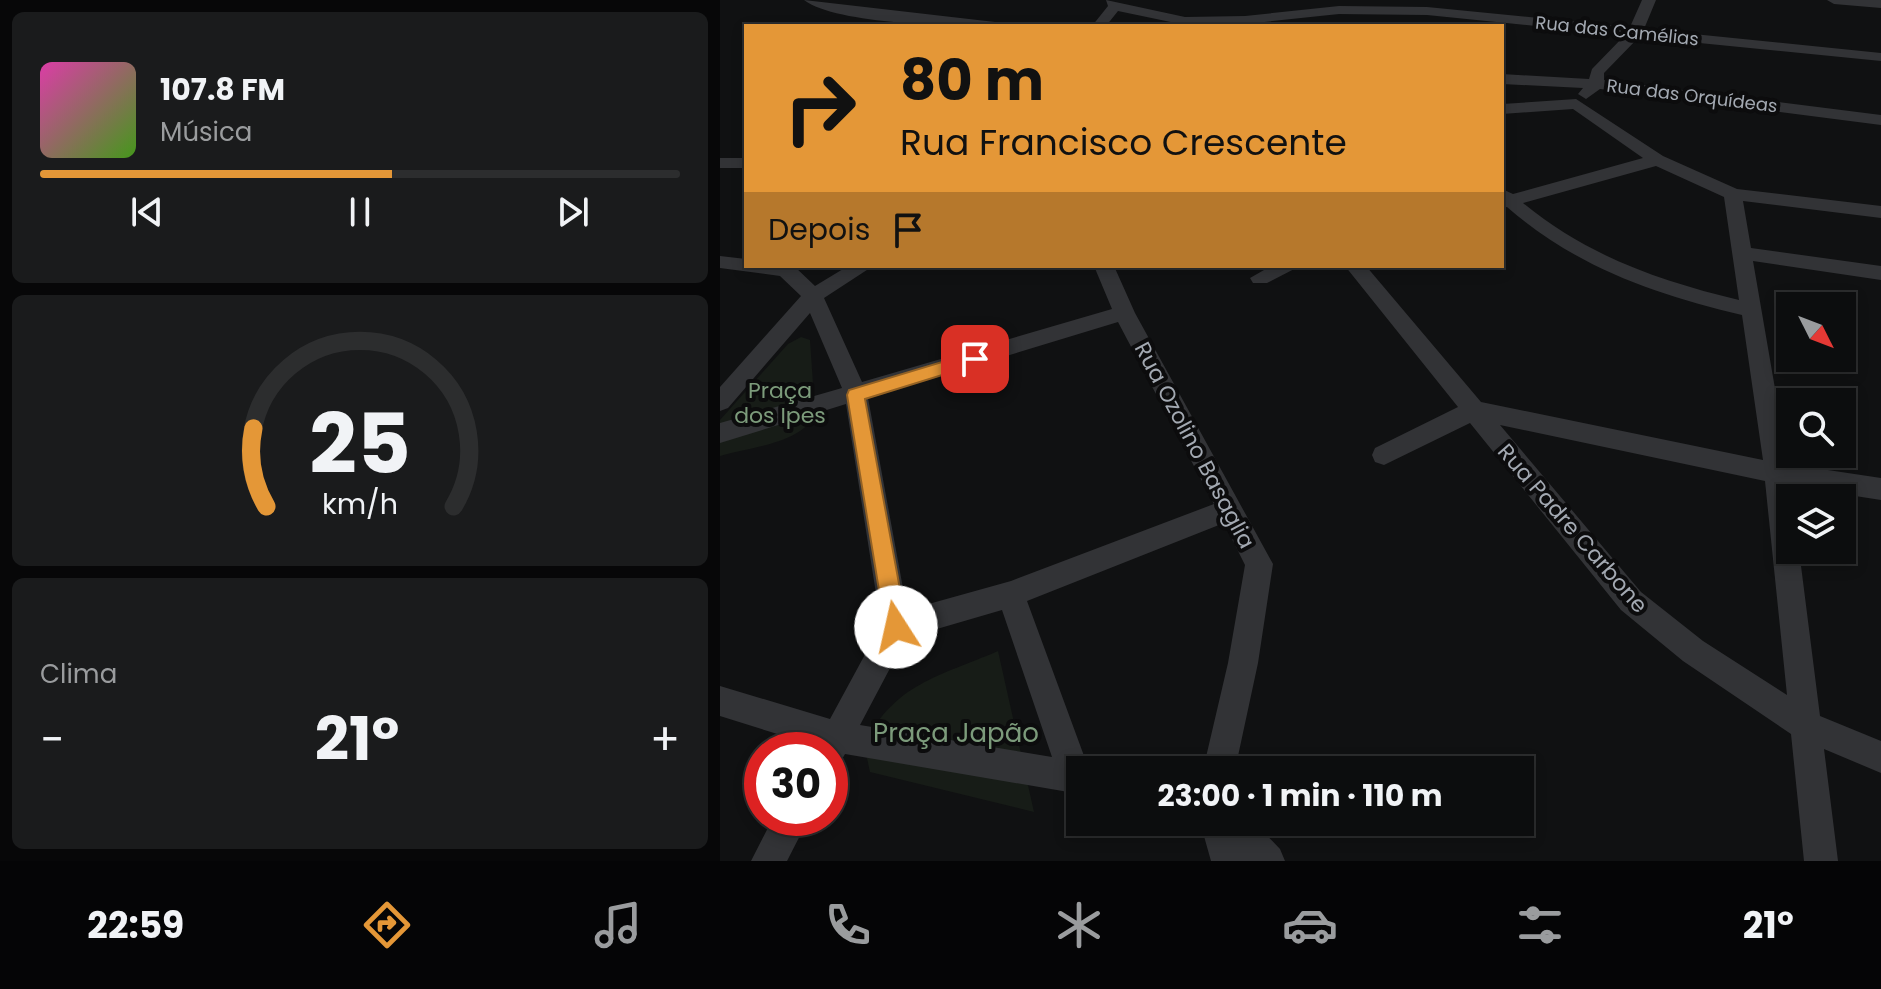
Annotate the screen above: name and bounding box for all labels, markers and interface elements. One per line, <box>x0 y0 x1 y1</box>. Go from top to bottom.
street label: Rua das Camélias <box>1534 9 1700 52</box>
text: 80 m <box>900 41 1044 120</box>
icon: right <box>768 56 872 160</box>
text: 107.8 FM <box>160 68 285 111</box>
street label: Rua das Orquídeas <box>1605 73 1779 118</box>
text: Música <box>160 114 252 150</box>
text: Rua Francisco Crescente <box>900 117 1347 168</box>
icon: previous <box>125 190 169 234</box>
icon: pause <box>338 190 382 234</box>
icon: next <box>551 190 595 234</box>
text: Depois <box>768 208 870 251</box>
icon: arrive <box>886 208 930 252</box>
north arrow <box>1776 292 1856 372</box>
map controls <box>1776 292 1856 564</box>
pin <box>941 325 1009 393</box>
icon: arrive <box>953 337 997 381</box>
street label: Rua Ozolino Basaglia <box>1127 337 1262 554</box>
park label: Praça dos Ipes <box>734 375 826 431</box>
text: 25 <box>309 385 411 501</box>
button: search <box>1776 388 1856 468</box>
street label: Rua Padre Carbone <box>1490 437 1655 620</box>
text: km/h <box>322 484 398 524</box>
button: layers <box>1776 484 1856 564</box>
position arrow <box>854 585 938 669</box>
text: Clima <box>40 656 117 692</box>
text: 21° <box>315 697 399 781</box>
text: − <box>40 709 64 770</box>
text: + <box>650 709 680 770</box>
park label: Praça Japão <box>873 715 1039 751</box>
speed limit sign: 30 <box>744 732 848 836</box>
text: 23:00 · 1 min · 110 m <box>1157 774 1443 817</box>
icon: directions <box>359 897 415 953</box>
icon: music <box>590 897 646 953</box>
icon: phone <box>820 897 876 953</box>
icon: climate <box>1051 897 1107 953</box>
icon: car <box>1282 897 1338 953</box>
icon: filters <box>1512 897 1568 953</box>
text: 22:59 <box>87 900 184 951</box>
text: 21° <box>1743 900 1794 951</box>

